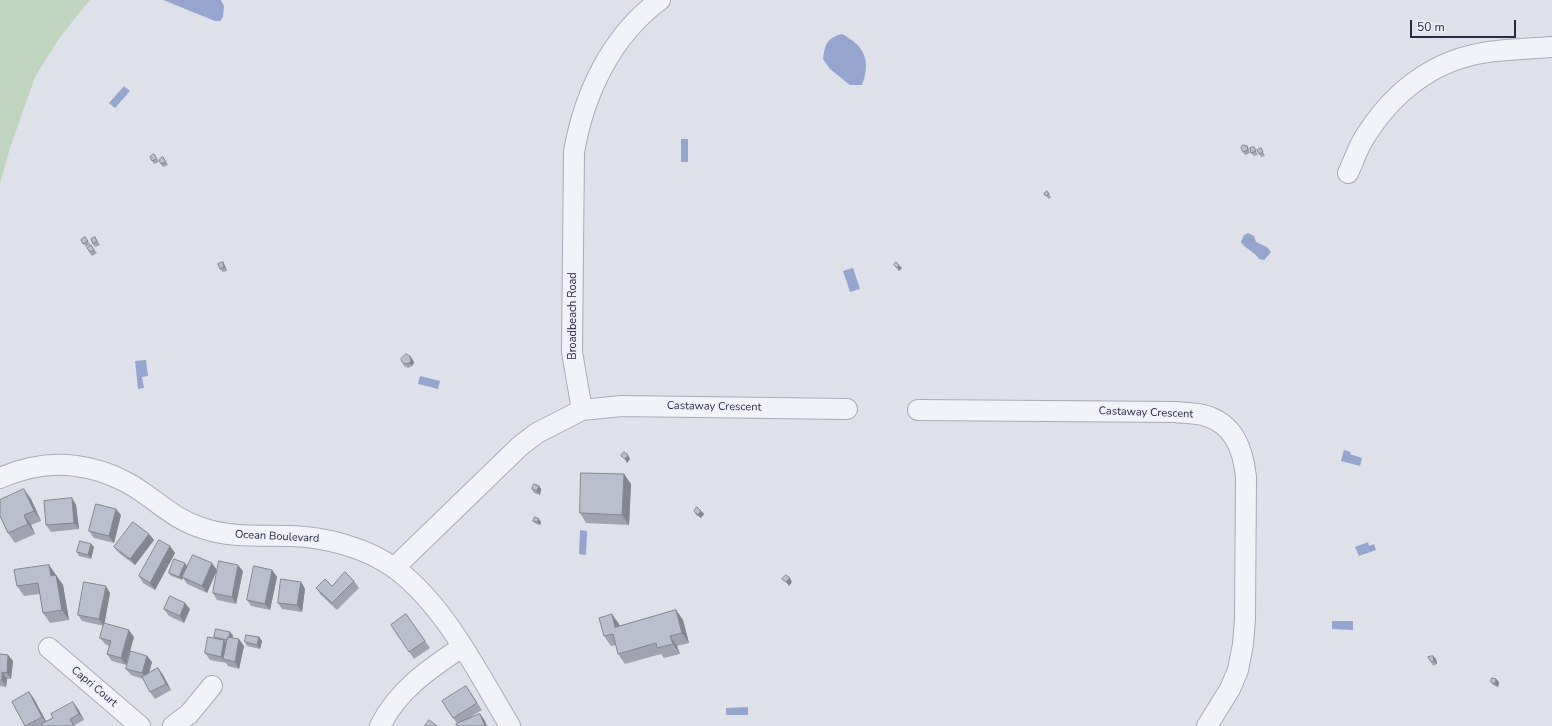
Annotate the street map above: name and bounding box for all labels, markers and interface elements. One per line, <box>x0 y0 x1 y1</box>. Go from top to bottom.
scale bar <box>1412 12 1518 38</box>
text: 50 m <box>1417 19 1445 35</box>
street label: Broadbeach Road <box>566 272 580 360</box>
street label: Castaway Crescent <box>667 400 761 414</box>
street label: Castaway Crescent <box>1098 405 1194 421</box>
street label: Ocean Boulevard <box>234 528 320 546</box>
street label: Capri Court <box>68 664 120 710</box>

